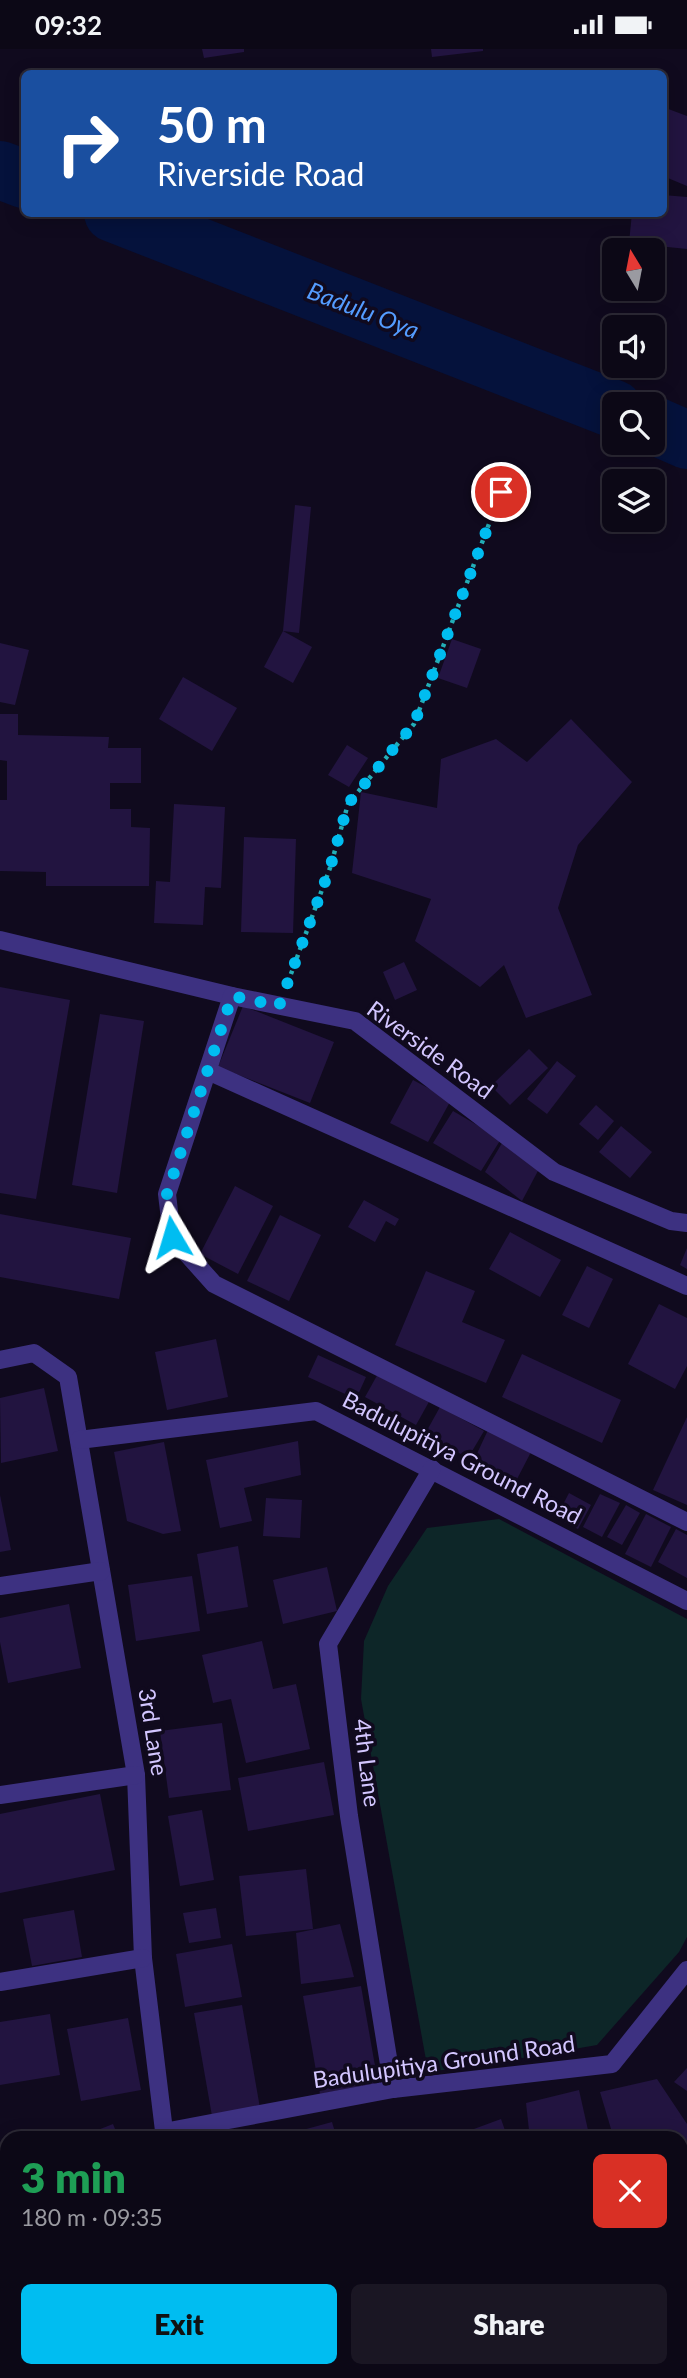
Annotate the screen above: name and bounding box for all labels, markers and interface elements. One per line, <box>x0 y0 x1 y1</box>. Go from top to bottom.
text: 09:32 <box>35 9 102 41</box>
text: 50 m <box>157 95 267 153</box>
icon: right <box>42 98 133 189</box>
text: Riverside Road <box>157 154 365 193</box>
north arrow <box>602 238 665 301</box>
map controls <box>602 238 665 532</box>
water label: Badulu Oya <box>304 275 423 344</box>
button: sound <box>602 315 665 378</box>
button: search <box>602 392 665 455</box>
pin <box>471 462 531 522</box>
button: layers <box>602 469 665 532</box>
icon: arrive <box>482 473 520 511</box>
street label: Riverside Road <box>362 994 499 1104</box>
position arrow <box>135 1200 209 1274</box>
street label: Badulupitiya Ground Road <box>338 1385 587 1530</box>
street label: 3rd Lane <box>133 1686 175 1778</box>
street label: 4th Lane <box>349 1717 387 1809</box>
street label: Badulupitiya Ground Road <box>311 2029 577 2093</box>
text: 3 min <box>21 2152 126 2202</box>
button: close <box>593 2154 667 2228</box>
text: 180 m · 09:35 <box>21 2203 163 2231</box>
button: Exit <box>21 2284 337 2364</box>
button: Share <box>351 2284 667 2364</box>

